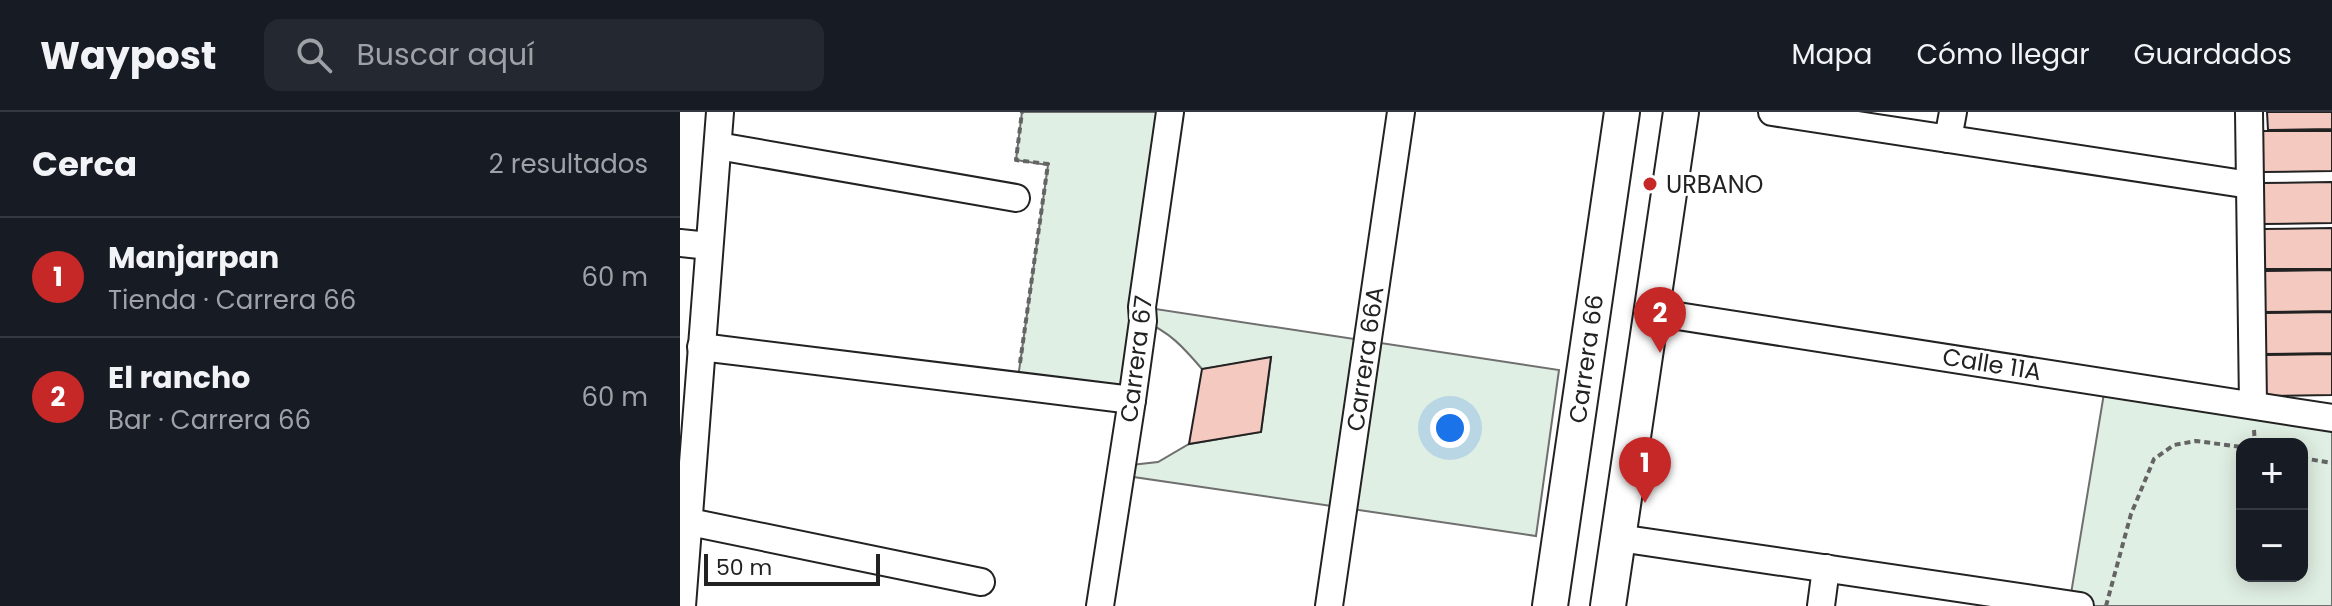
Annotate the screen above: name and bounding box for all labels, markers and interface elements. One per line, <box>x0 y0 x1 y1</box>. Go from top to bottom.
search box <box>264 19 824 91</box>
text: Waypost <box>40 29 216 82</box>
icon: search <box>292 33 336 77</box>
text: Buscar aquí <box>356 33 535 76</box>
text: Mapa <box>1791 35 1872 74</box>
text: Cómo llegar <box>1916 35 2090 74</box>
text: Guardados <box>2134 35 2292 74</box>
text: Cerca <box>32 140 137 188</box>
text: 2 resultados <box>489 146 648 182</box>
place label: URBANO <box>1666 168 1763 201</box>
marker: URBANO <box>1641 175 1659 193</box>
text: Manjarpan <box>108 236 279 279</box>
text: 1 <box>53 259 63 295</box>
text: 60 m <box>581 259 648 295</box>
text: Tienda · Carrera 66 <box>108 282 356 318</box>
street label: Carrera 66A <box>1339 285 1391 433</box>
pin: 2 <box>1634 287 1686 353</box>
street label: Carrera 66 <box>1561 293 1611 425</box>
street label: Carrera 67 <box>1112 294 1160 424</box>
street label: Calle 11A <box>1940 340 2044 388</box>
text: El rancho <box>108 356 250 399</box>
text: 2 <box>51 379 65 415</box>
text: 60 m <box>581 379 648 415</box>
text: Bar · Carrera 66 <box>108 402 311 438</box>
your location <box>1430 408 1470 448</box>
pin: 1 <box>1619 437 1671 503</box>
map controls <box>2236 438 2308 582</box>
button: + <box>2236 438 2308 510</box>
button: − <box>2236 510 2308 582</box>
scale bar <box>704 550 880 586</box>
text: 50 m <box>716 552 772 583</box>

